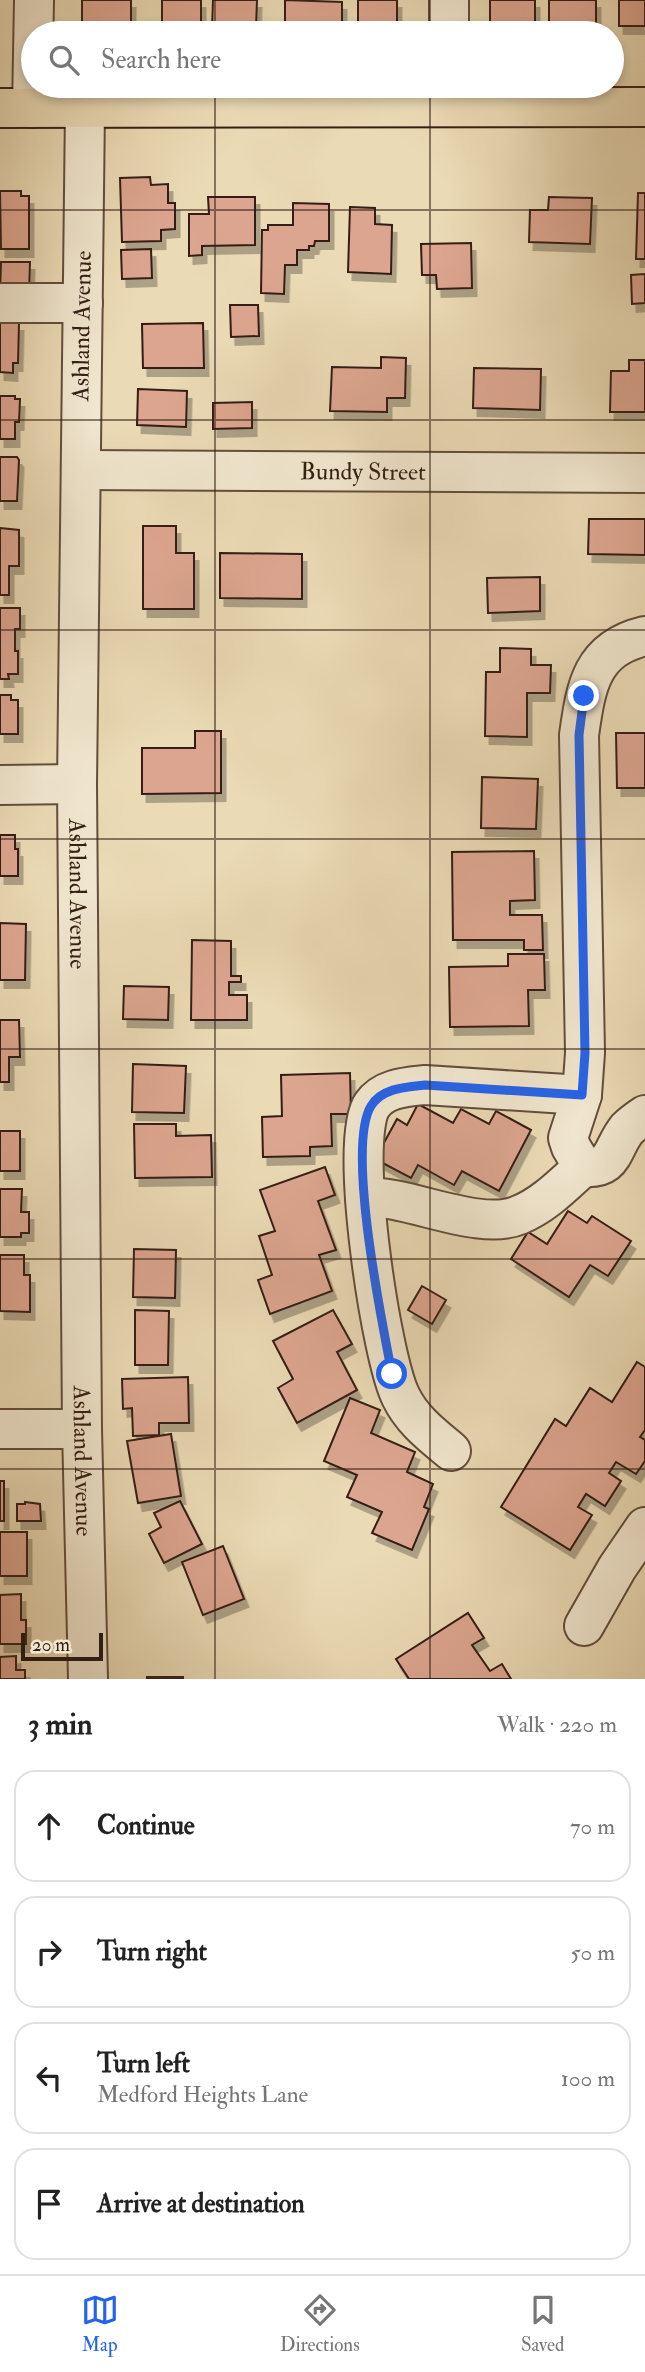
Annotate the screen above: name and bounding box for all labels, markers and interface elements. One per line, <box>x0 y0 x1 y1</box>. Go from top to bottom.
search box <box>21 21 624 98</box>
icon: search <box>45 41 83 79</box>
text: Search here <box>101 44 221 76</box>
street label: Ashland Avenue <box>65 250 99 403</box>
street label: Bundy Street <box>300 456 426 487</box>
route end <box>568 680 599 711</box>
street label: Ashland Avenue <box>62 817 94 969</box>
route start <box>376 1358 407 1389</box>
street label: Ashland Avenue <box>66 1384 100 1537</box>
scale bar <box>21 1630 103 1662</box>
text: 20 m <box>32 1633 70 1657</box>
text: 3 min <box>28 1706 93 1743</box>
text: Walk · 220 m <box>497 1710 617 1739</box>
icon: ahead <box>30 1807 68 1845</box>
text: Continue <box>97 1810 195 1842</box>
text: 70 m <box>570 1812 615 1841</box>
icon: right <box>30 1933 68 1971</box>
text: Turn right <box>97 1936 207 1968</box>
text: 50 m <box>571 1938 615 1967</box>
text: Turn left <box>97 2048 190 2080</box>
icon: left <box>30 2059 68 2097</box>
text: 100 m <box>561 2064 615 2093</box>
text: Medford Heights Lane <box>97 2080 308 2109</box>
icon: arrive <box>30 2185 68 2223</box>
text: Arrive at destination <box>97 2188 305 2220</box>
tab: Map <box>81 2291 119 2357</box>
tab: Directions <box>280 2291 360 2357</box>
tab: Saved <box>521 2291 564 2357</box>

